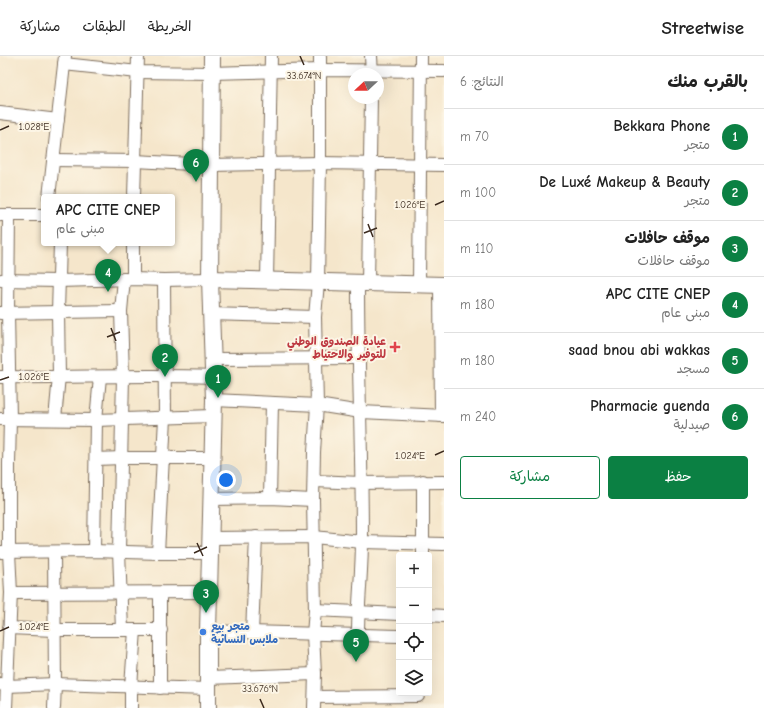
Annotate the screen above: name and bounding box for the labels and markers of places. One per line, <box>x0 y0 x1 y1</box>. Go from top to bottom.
pin: 6 <box>183 149 209 182</box>
pin: 4 <box>95 259 121 292</box>
place label: عيادة الصندوق الوطني للتوفير والاحتياط <box>287 335 386 362</box>
marker: عيادة الصندوق الوطني للتوفير والاحتياط <box>389 341 401 353</box>
pin: 2 <box>152 344 178 377</box>
pin: 1 <box>205 365 231 398</box>
pin: 3 <box>193 580 219 613</box>
place label: متجر بيع ملابس النسائية <box>211 620 278 646</box>
marker: متجر بيع ملابس النسائية <box>198 627 208 637</box>
pin: 5 <box>343 629 369 662</box>

